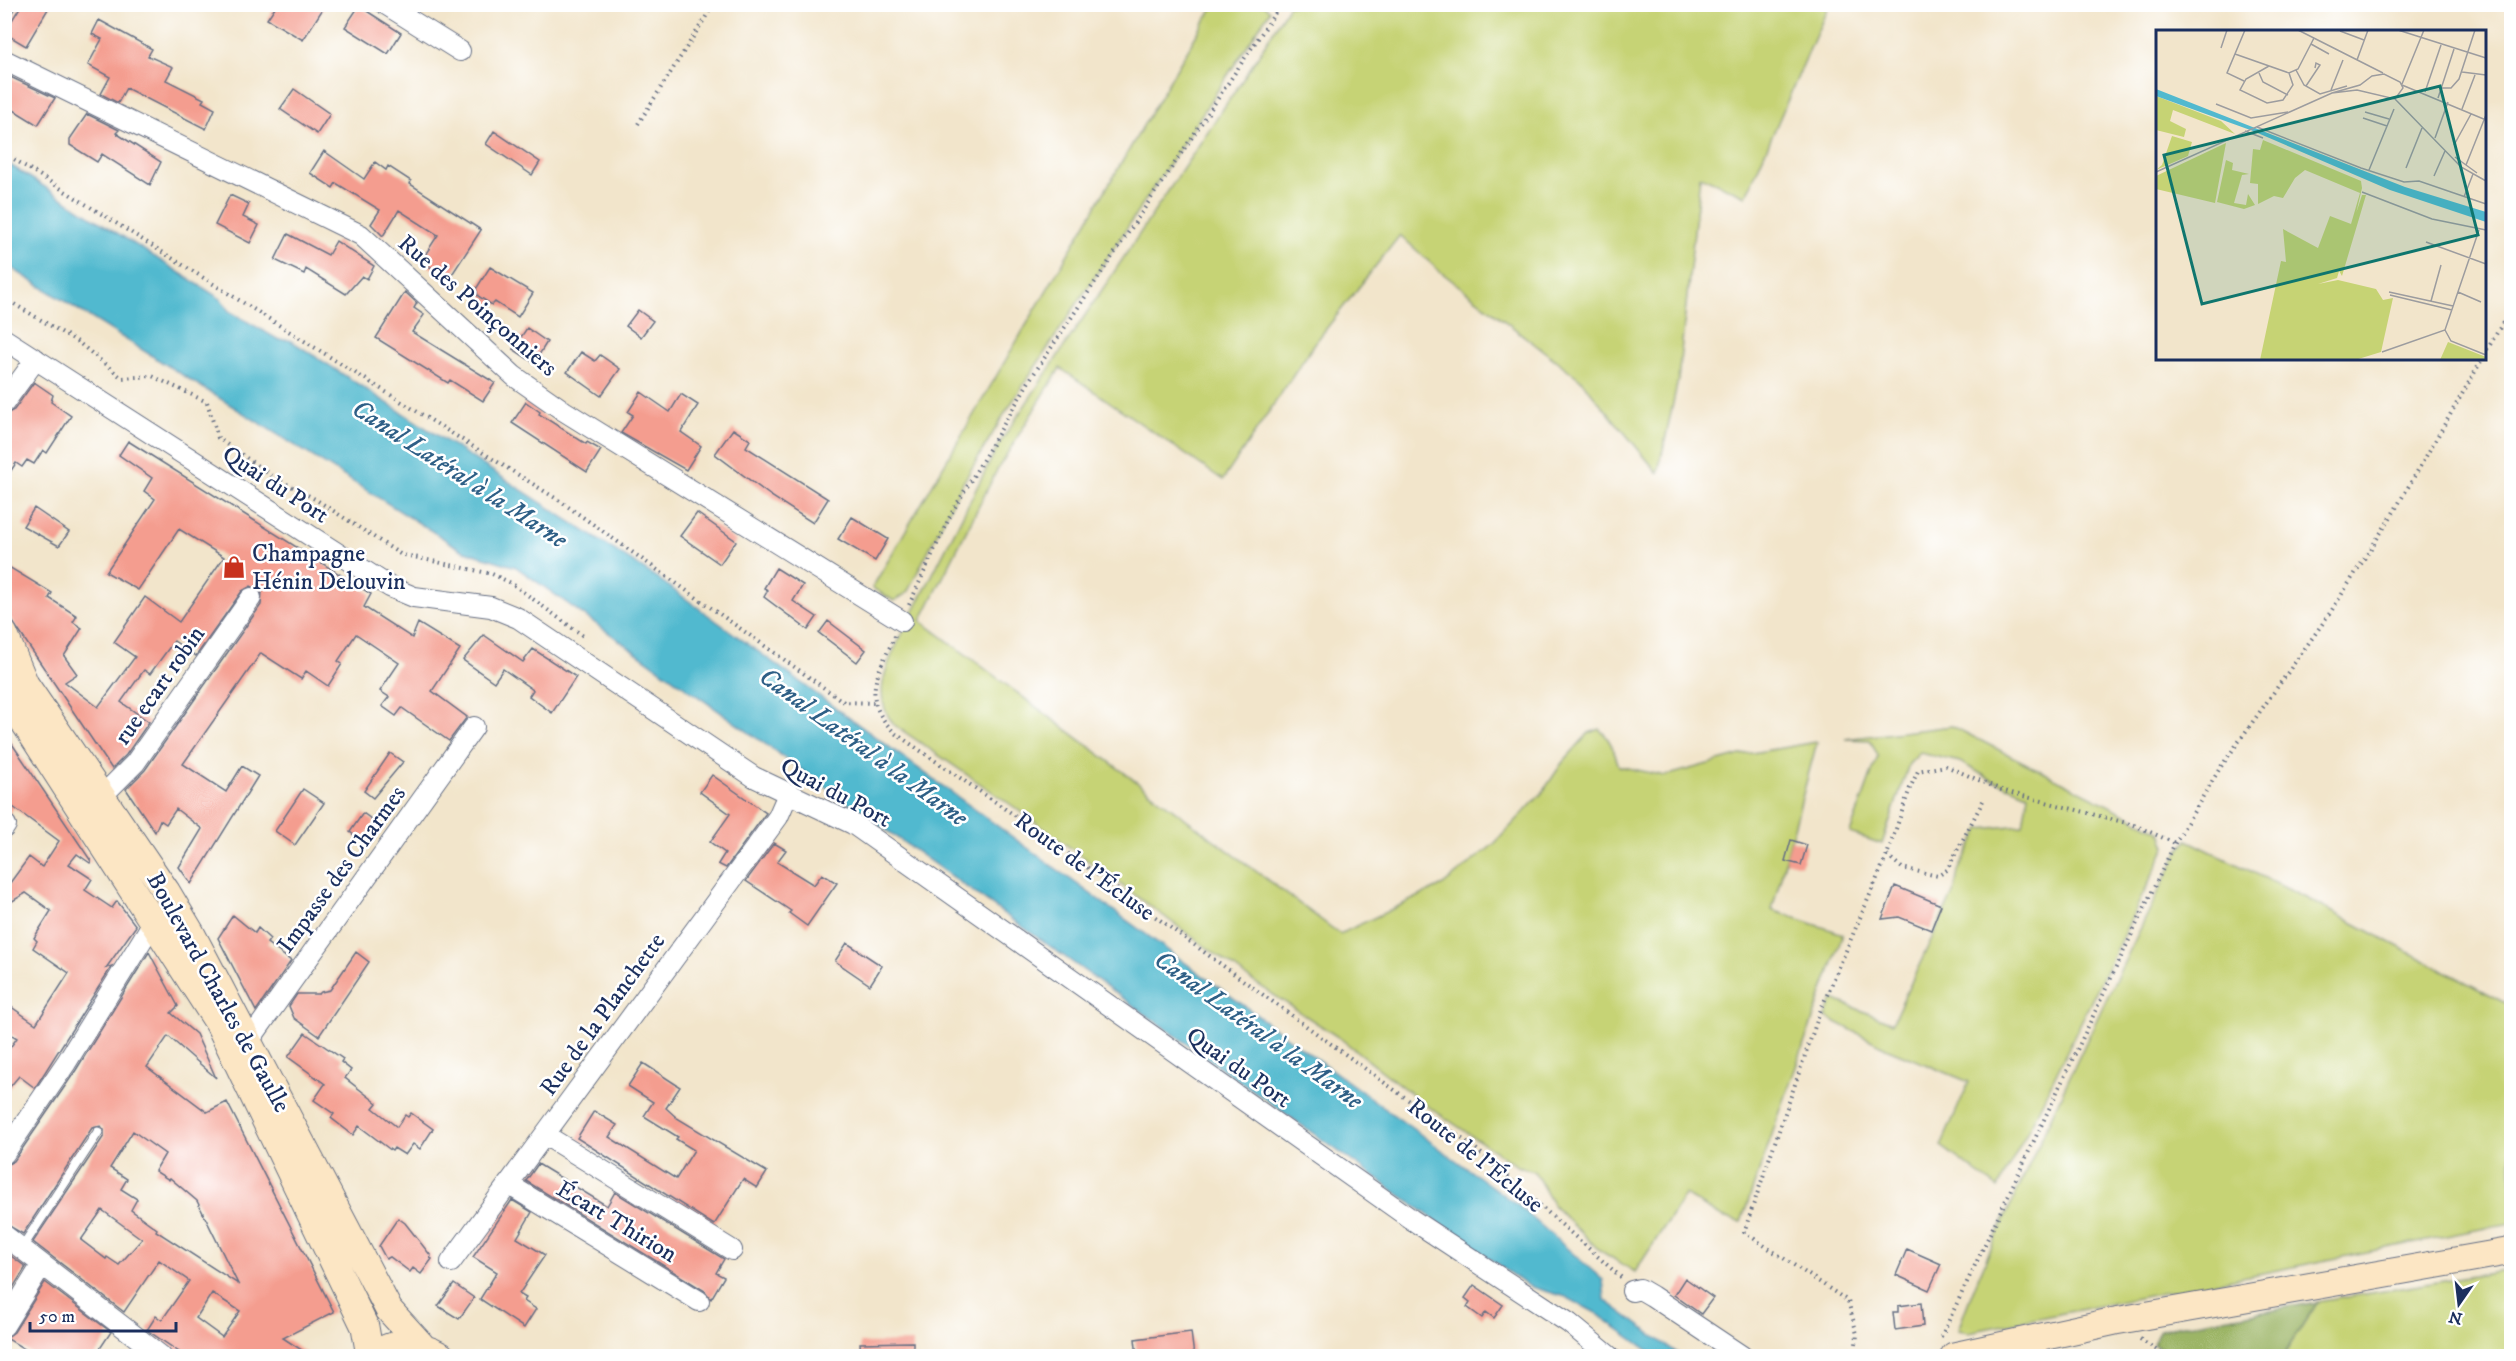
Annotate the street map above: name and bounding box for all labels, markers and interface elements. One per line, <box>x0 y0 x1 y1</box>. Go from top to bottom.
inset map <box>2156 30 2486 360</box>
street label: Rue des Poinçonniers <box>391 228 563 383</box>
water label: Canal Latéral à la Marne <box>345 392 574 557</box>
street label: Quai du Port <box>216 439 335 531</box>
place label: Champagne Hénin Delouvin <box>252 539 406 597</box>
shop icon: Champagne Hénin Delouvin <box>221 554 247 580</box>
street label: rue ecart robin <box>108 620 212 751</box>
water label: Canal Latéral à la Marne <box>752 660 975 835</box>
street label: Quai du Port <box>775 751 896 835</box>
street label: Impasse des Charmes <box>271 780 413 959</box>
street label: Route de l'Écluse <box>1008 806 1161 928</box>
street label: Boulevard Charles de Gaulle <box>140 867 297 1118</box>
street label: Rue de la Planchette <box>534 927 672 1102</box>
water label: Canal Latéral à la Marne <box>1147 943 1370 1118</box>
street label: Quai du Port <box>1180 1021 1297 1115</box>
street label: Route de l'Écluse <box>1401 1092 1549 1220</box>
street label: Écart Thirion <box>551 1174 683 1270</box>
north arrow <box>2429 1274 2489 1334</box>
scale bar <box>30 1295 176 1333</box>
text: 50 m <box>39 1306 75 1328</box>
text: N <box>2447 1306 2464 1329</box>

